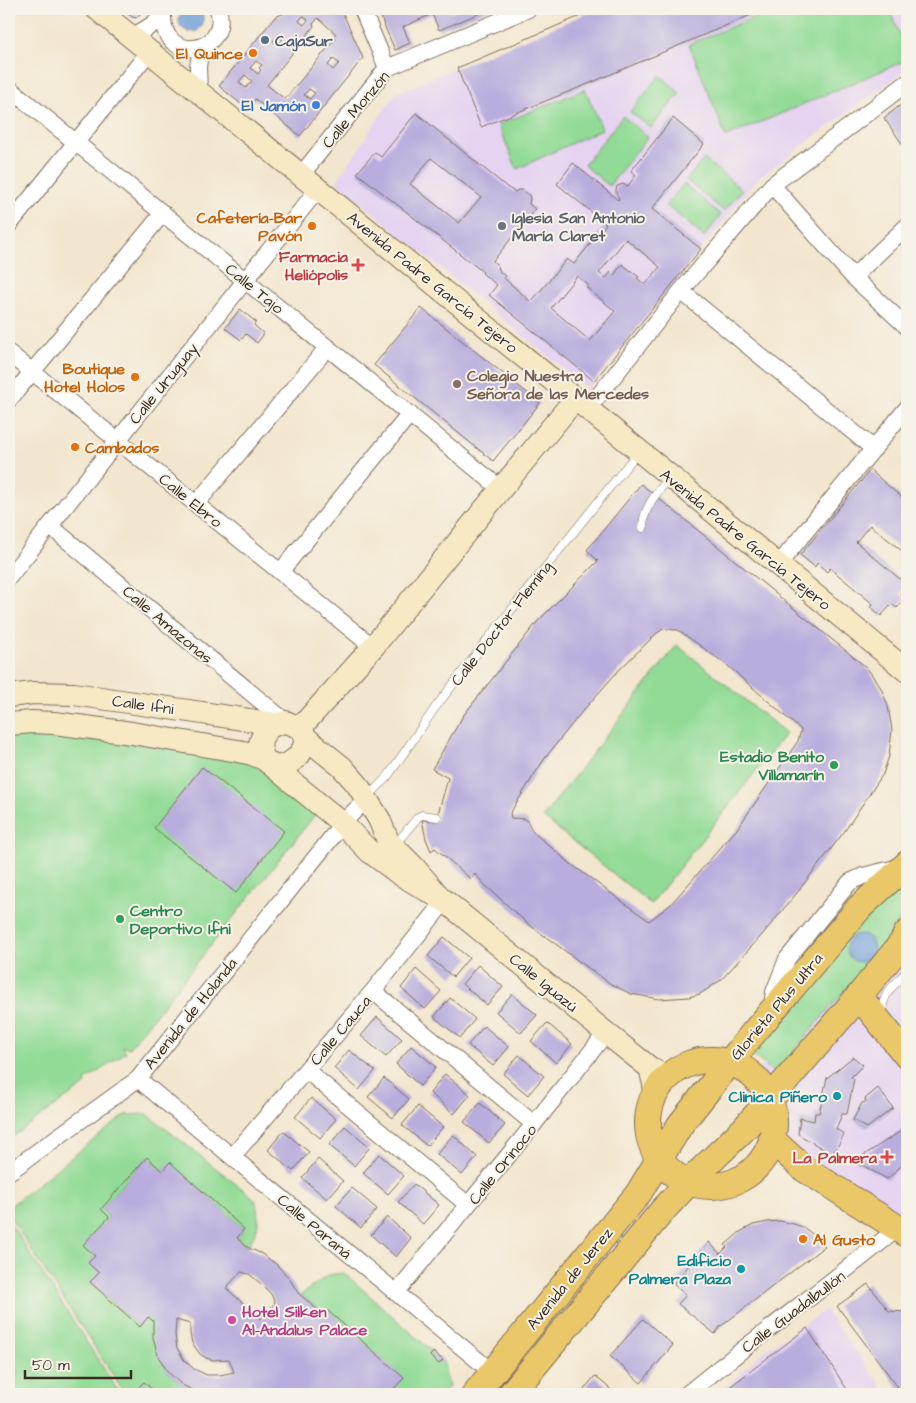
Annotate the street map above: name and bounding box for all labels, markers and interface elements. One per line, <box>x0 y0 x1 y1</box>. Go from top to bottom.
place label: CajaSur <box>275 30 333 52</box>
marker: CajaSur <box>259 34 271 46</box>
place label: El Quince <box>176 43 243 65</box>
marker: El Quince <box>247 47 259 59</box>
street label: Calle Monzón <box>317 66 395 153</box>
place label: El Jamón <box>242 95 306 117</box>
marker: El Jamón <box>310 99 322 111</box>
place label: Cafetería-Bar Pavón <box>197 207 302 247</box>
street label: Avenida Padre García Tejero <box>342 207 522 359</box>
place label: Iglesia San Antonio María Claret <box>512 207 646 247</box>
marker: Cafetería-Bar Pavón <box>306 220 318 232</box>
marker: Iglesia San Antonio María Claret <box>496 220 508 232</box>
place label: Farmacia Heliópolis <box>279 246 349 286</box>
street label: Calle Tajo <box>220 258 288 319</box>
marker: Farmacia Heliópolis <box>352 259 364 271</box>
street label: Calle Uruguay <box>124 338 204 430</box>
place label: Boutique Hotel Holos <box>44 358 125 398</box>
place label: Colegio Nuestra Señora de las Mercedes <box>466 365 649 405</box>
marker: Boutique Hotel Holos <box>129 371 141 383</box>
marker: Colegio Nuestra Señora de las Mercedes <box>451 378 463 390</box>
place label: Cambados <box>85 437 159 459</box>
marker: Cambados <box>69 441 81 453</box>
street label: Avenida Padre García Tejero <box>655 464 835 616</box>
street label: Calle Ebro <box>154 468 227 533</box>
street label: Calle Doctor Fleming <box>446 557 558 691</box>
street label: Calle Amazonas <box>118 581 217 669</box>
street label: Calle Ifni <box>111 690 176 720</box>
place label: Estadio Benito Villamarín <box>720 746 825 786</box>
marker: Estadio Benito Villamarín <box>828 759 840 771</box>
place label: Centro Deportivo Ifni <box>130 900 231 940</box>
marker: Centro Deportivo Ifni <box>114 913 126 925</box>
street label: Calle Iguazú <box>504 948 582 1018</box>
street label: Glorieta Plus Ultra <box>725 948 828 1065</box>
street label: Avenida de Holanda <box>139 953 243 1074</box>
street label: Calle Cauca <box>305 991 377 1070</box>
place label: Clinica Piñero <box>729 1086 828 1108</box>
marker: Clinica Piñero <box>831 1090 843 1102</box>
street label: Calle Orinoco <box>464 1120 542 1209</box>
place label: La Palmera <box>792 1147 878 1169</box>
marker: La Palmera <box>881 1151 893 1163</box>
street label: Calle Paraná <box>272 1189 356 1264</box>
street label: Avenida de Jerez <box>522 1223 618 1335</box>
place label: Al Gusto <box>813 1229 876 1251</box>
marker: Al Gusto <box>797 1233 809 1245</box>
place label: Edificio Palmera Plaza <box>629 1250 732 1290</box>
marker: Edificio Palmera Plaza <box>735 1263 747 1275</box>
street label: Calle Guadalbullón <box>737 1265 850 1358</box>
place label: Hotel Silken Al-Andalus Palace <box>242 1301 368 1341</box>
marker: Hotel Silken Al-Andalus Palace <box>226 1314 238 1326</box>
scale bar <box>25 1348 131 1380</box>
text: 50 m <box>32 1355 70 1376</box>

